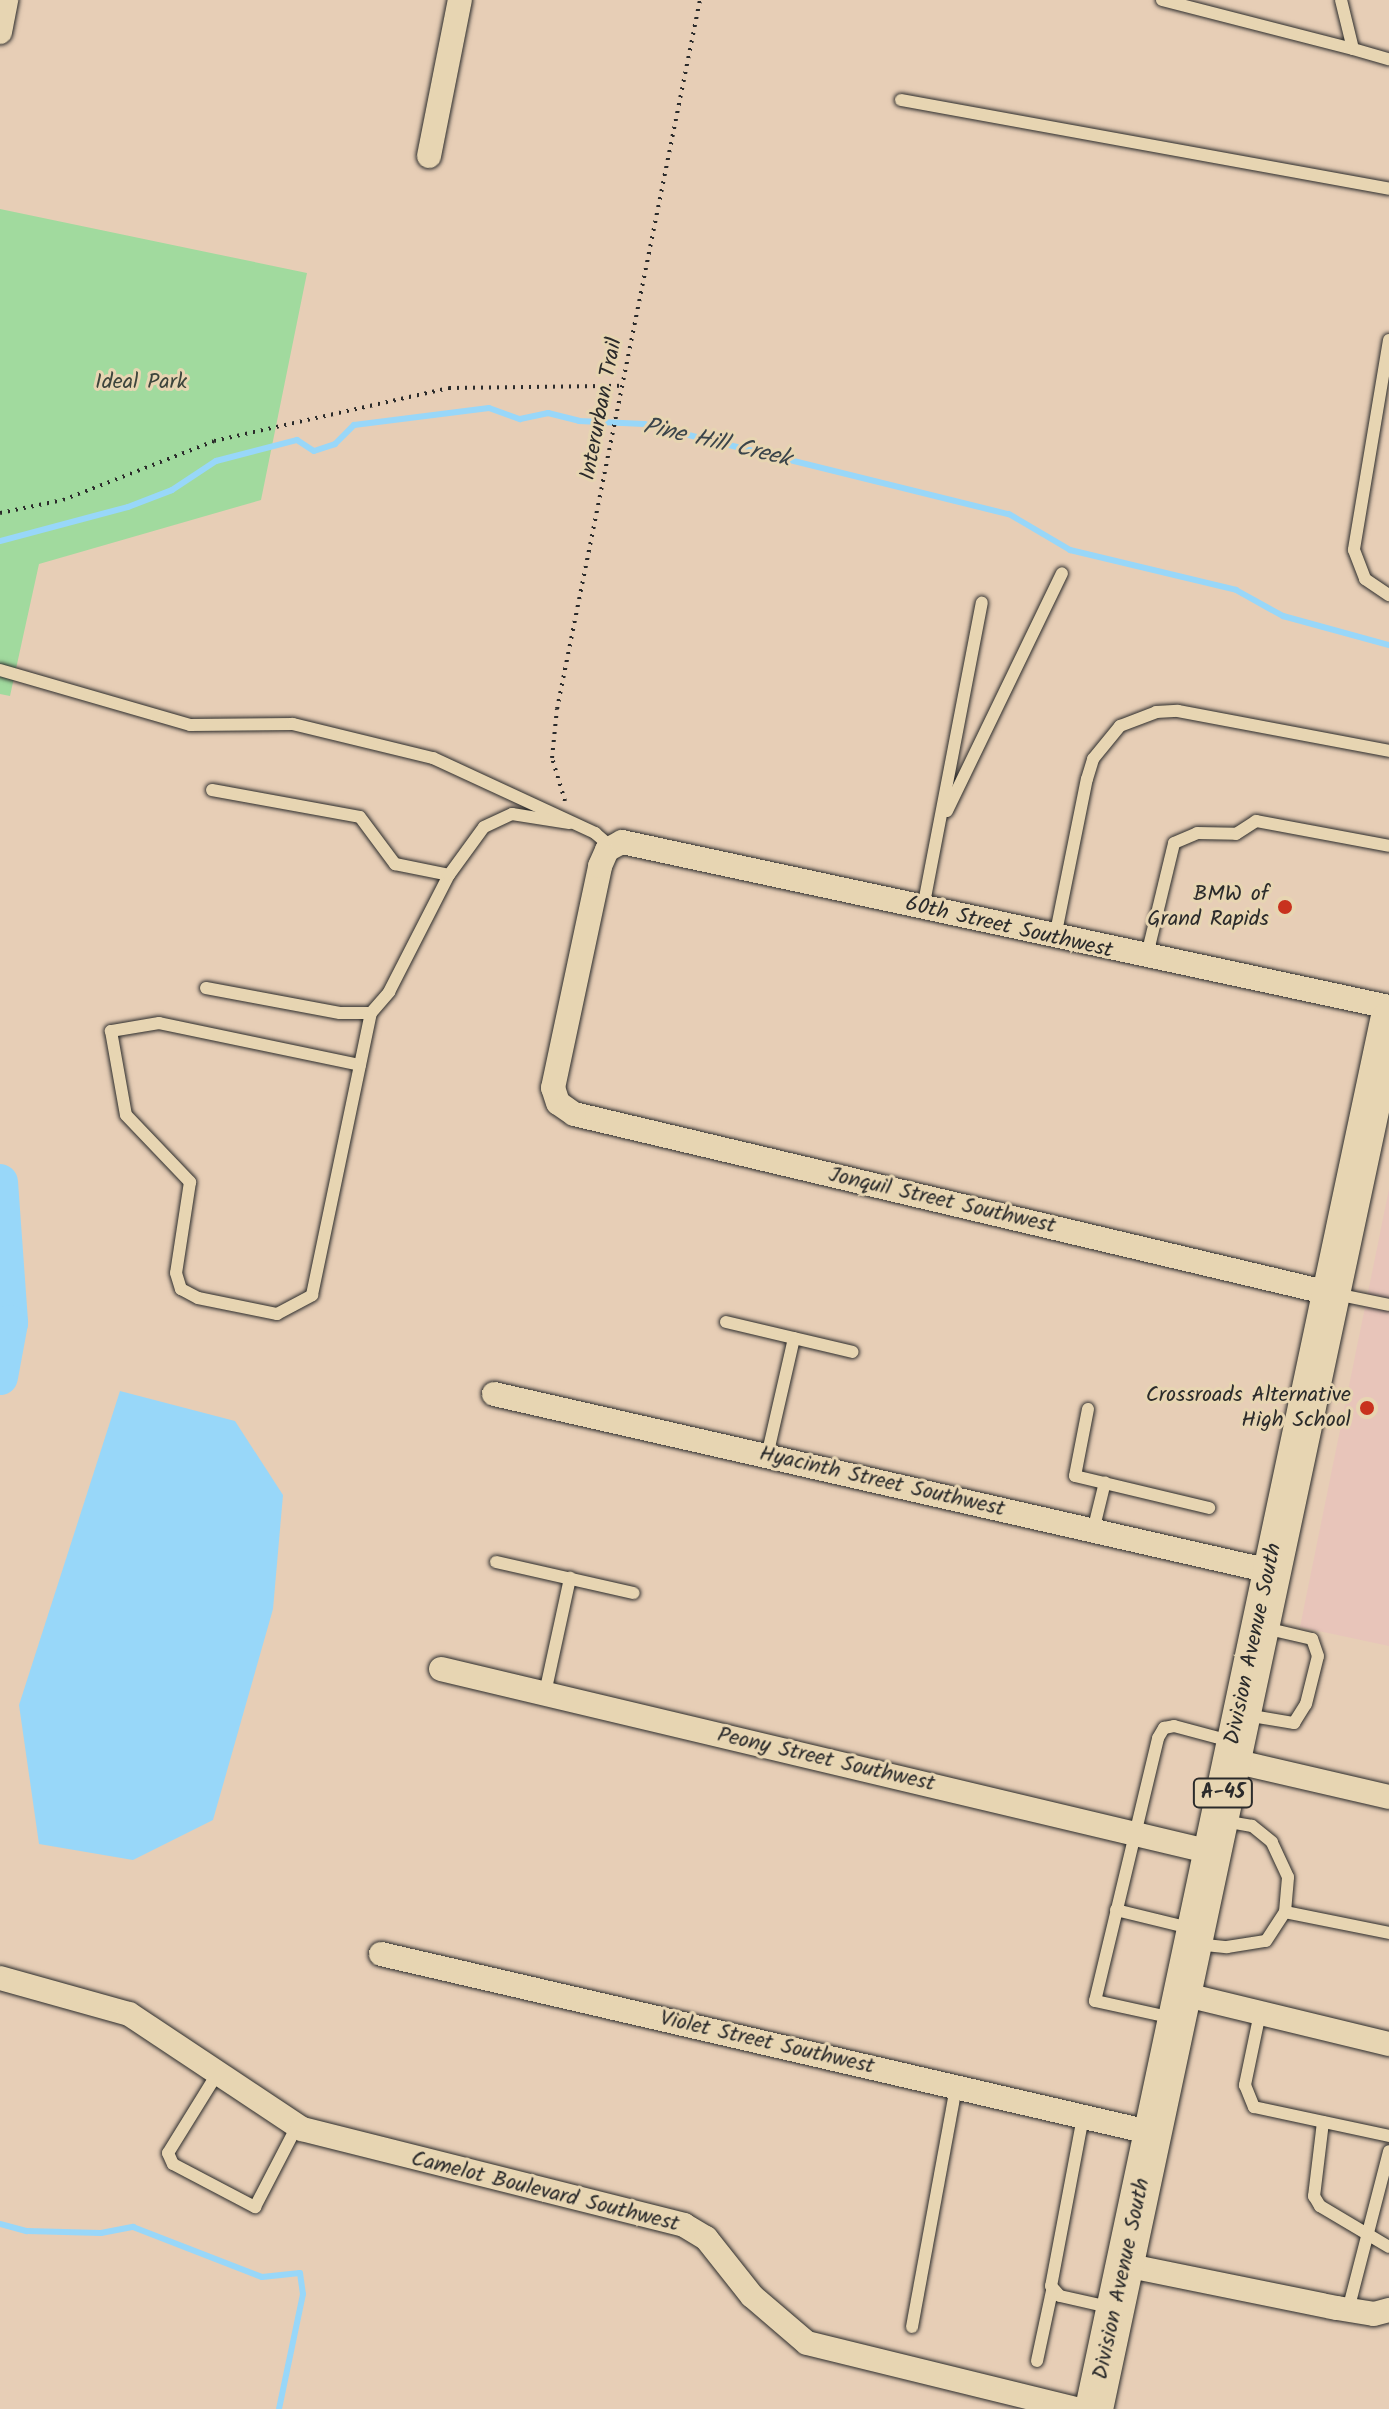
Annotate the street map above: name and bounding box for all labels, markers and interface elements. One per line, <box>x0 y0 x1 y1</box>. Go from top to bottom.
street label: Interurban Trail <box>575 336 629 482</box>
park label: Ideal Park <box>95 370 187 396</box>
water label: Pine Hill Creek <box>641 412 793 474</box>
place label: BMW of Grand Rapids <box>1147 881 1269 932</box>
street label: 60th Street Southwest <box>903 891 1115 965</box>
marker: BMW of Grand Rapids <box>1276 898 1294 916</box>
street label: Jonquil Street Southwest <box>826 1162 1058 1240</box>
place label: Crossroads Alternative High School <box>1146 1382 1351 1434</box>
marker: Crossroads Alternative High School <box>1358 1399 1376 1417</box>
street label: Hyacinth Street Southwest <box>757 1441 1007 1523</box>
street label: Division Avenue South <box>1220 1541 1288 1747</box>
street label: Peony Street Southwest <box>715 1722 937 1798</box>
road number: A-45 <box>1191 1777 1255 1809</box>
street label: Violet Street Southwest <box>657 2005 877 2081</box>
street label: Camelot Boulevard Southwest <box>408 2146 682 2238</box>
street label: Division Avenue South <box>1088 2176 1156 2382</box>

